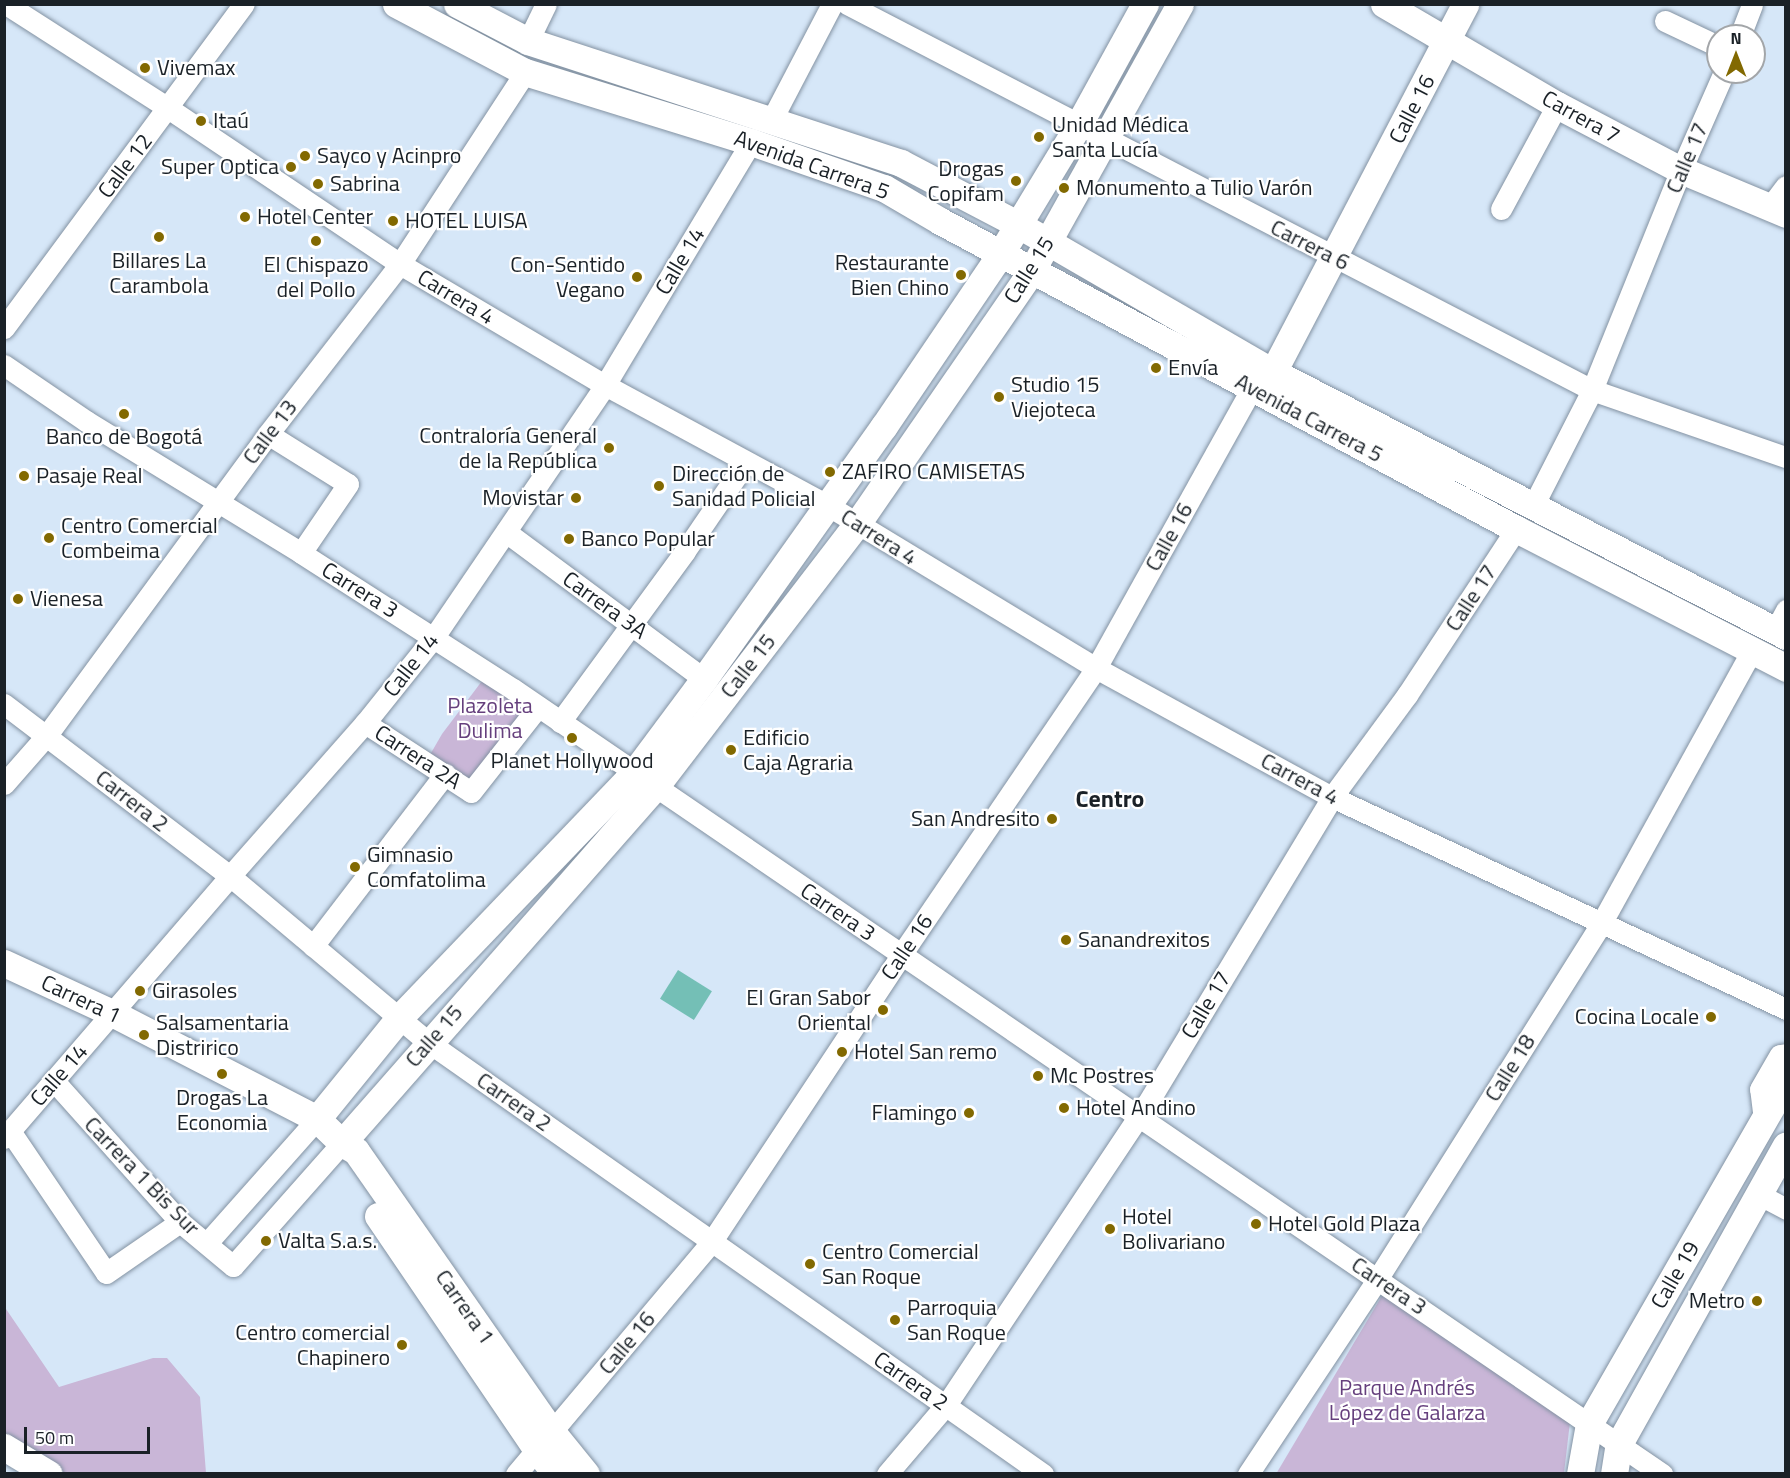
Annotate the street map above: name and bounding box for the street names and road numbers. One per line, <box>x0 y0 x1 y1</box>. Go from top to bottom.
street label: Calle 16 <box>1383 70 1441 148</box>
street label: Carrera 7 <box>1537 85 1625 149</box>
street label: Calle 17 <box>1660 119 1714 197</box>
street label: Avenida Carrera 5 <box>731 125 893 205</box>
street label: Calle 12 <box>92 129 158 203</box>
street label: Carrera 6 <box>1266 214 1354 276</box>
street label: Calle 14 <box>650 223 710 299</box>
street label: Calle 15 <box>998 232 1060 308</box>
street label: Carrera 4 <box>413 264 499 330</box>
street label: Avenida Carrera 5 <box>1231 368 1387 468</box>
street label: Calle 13 <box>237 395 303 469</box>
street label: Calle 16 <box>1140 498 1198 576</box>
street label: Carrera 4 <box>836 503 922 571</box>
street label: Carrera 3 <box>317 556 403 624</box>
street label: Calle 17 <box>1440 560 1502 636</box>
street label: Carrera 3A <box>558 566 652 644</box>
street label: Calle 14 <box>378 628 444 702</box>
street label: Calle 15 <box>715 629 781 703</box>
street label: Carrera 2A <box>370 719 466 795</box>
street label: Carrera 4 <box>1256 747 1344 811</box>
street label: Carrera 2 <box>90 764 174 838</box>
street label: Carrera 3 <box>795 877 881 947</box>
street label: Calle 16 <box>875 909 939 985</box>
street label: Calle 17 <box>1176 967 1236 1043</box>
street label: Carrera 1 <box>37 969 125 1029</box>
street label: Calle 15 <box>400 1000 468 1072</box>
street label: Calle 18 <box>1479 1030 1541 1106</box>
street label: Calle 14 <box>25 1039 93 1111</box>
street label: Carrera 2 <box>472 1067 556 1137</box>
street label: Carrera 1 Bis Sur <box>79 1111 205 1241</box>
street label: Calle 19 <box>1645 1236 1705 1314</box>
street label: Carrera 3 <box>1346 1251 1432 1321</box>
street label: Carrera 1 <box>430 1265 500 1349</box>
street label: Calle 16 <box>593 1306 661 1380</box>
street label: Carrera 2 <box>869 1346 953 1416</box>

